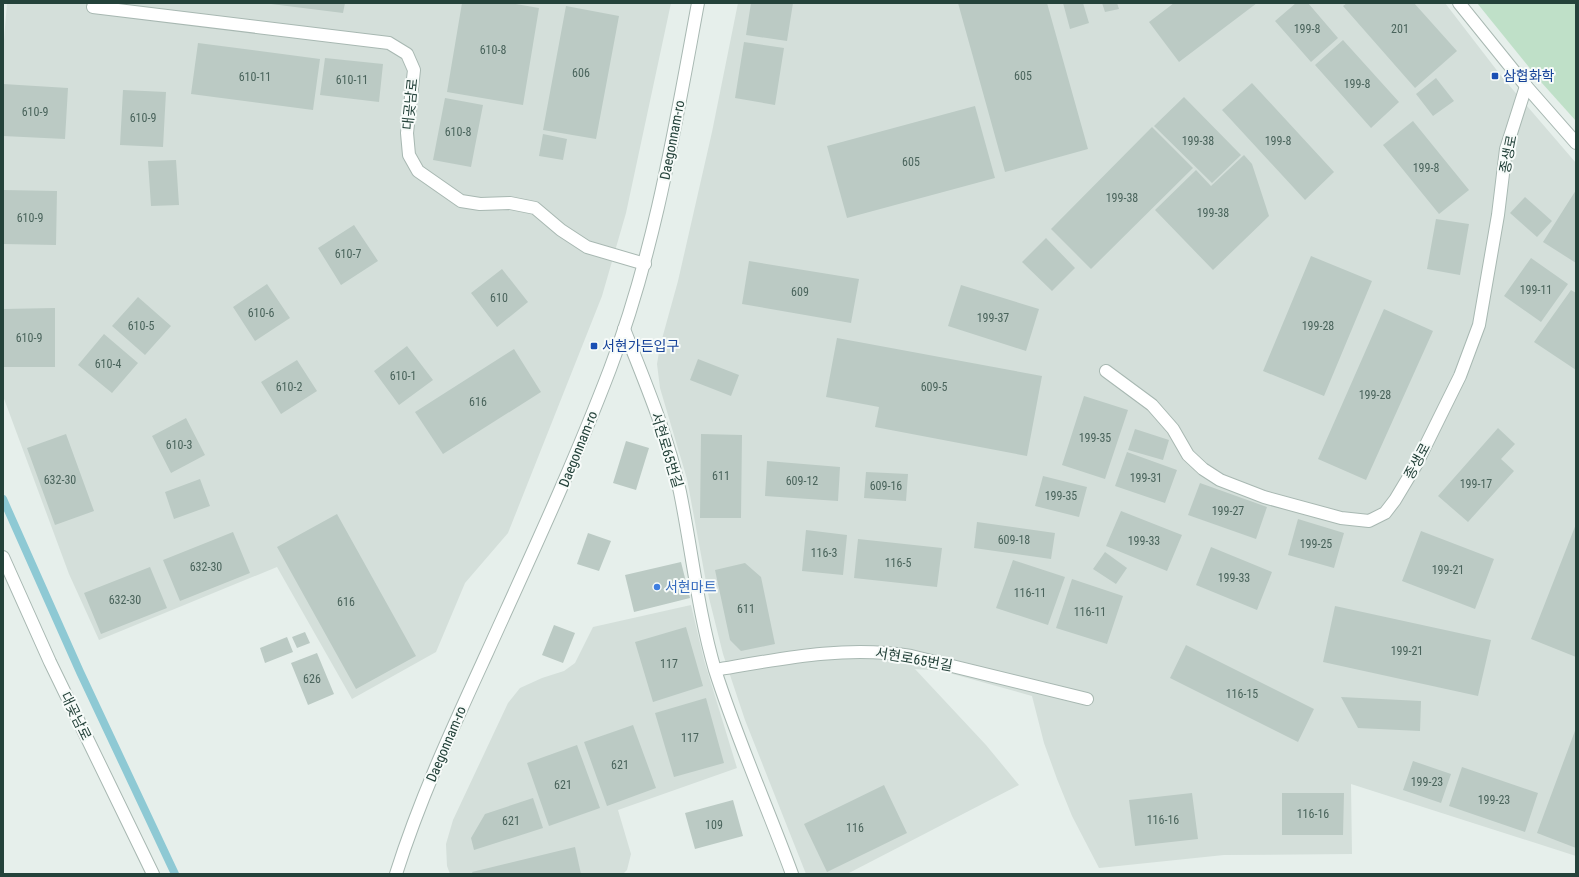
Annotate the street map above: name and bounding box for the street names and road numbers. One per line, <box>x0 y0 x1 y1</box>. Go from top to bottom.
street label: 대곶남로 <box>399 77 421 130</box>
street label: Daegonnam-ro <box>656 99 688 181</box>
street label: 종생로 <box>1496 133 1520 174</box>
street label: Daegonnam-ro <box>555 409 601 489</box>
street label: 서현로65번길 <box>648 410 686 490</box>
street label: 종생로 <box>1401 440 1433 482</box>
street label: 서현로65번길 <box>874 644 954 674</box>
street label: 대곶남로 <box>58 689 95 743</box>
street label: Daegonnam-ro <box>423 704 469 784</box>

